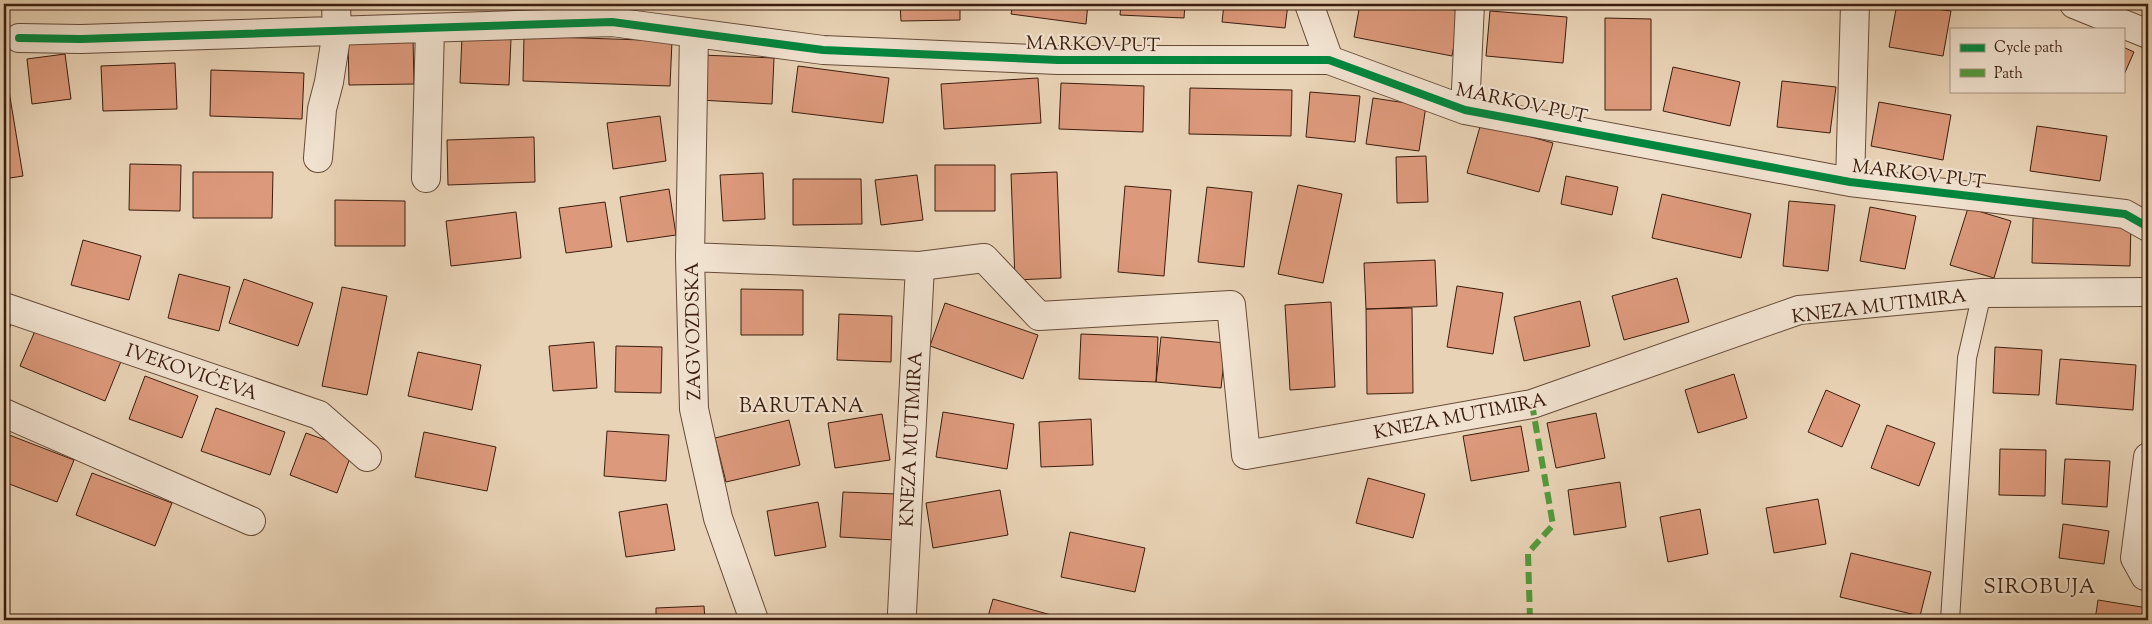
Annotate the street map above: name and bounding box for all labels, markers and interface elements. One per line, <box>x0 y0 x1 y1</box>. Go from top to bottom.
legend <box>1950 28 2124 92</box>
street label: MARKOV PUT <box>1026 31 1160 60</box>
text: Cycle path <box>1994 38 2063 59</box>
text: Path <box>1994 64 2023 85</box>
street label: MARKOV PUT <box>1453 77 1590 132</box>
street label: MARKOV PUT <box>1850 154 1987 197</box>
street label: ZAGVOZDSKA <box>680 261 709 400</box>
street label: KNEZA MUTIMIRA <box>1790 283 1969 332</box>
street label: IVEKOVIĆEVA <box>121 338 261 409</box>
street label: KNEZA MUTIMIRA <box>894 350 931 528</box>
street label: KNEZA MUTIMIRA <box>1372 387 1550 447</box>
district label: BARUTANA <box>739 393 865 422</box>
district label: SIROBUJA <box>1983 573 2097 603</box>

